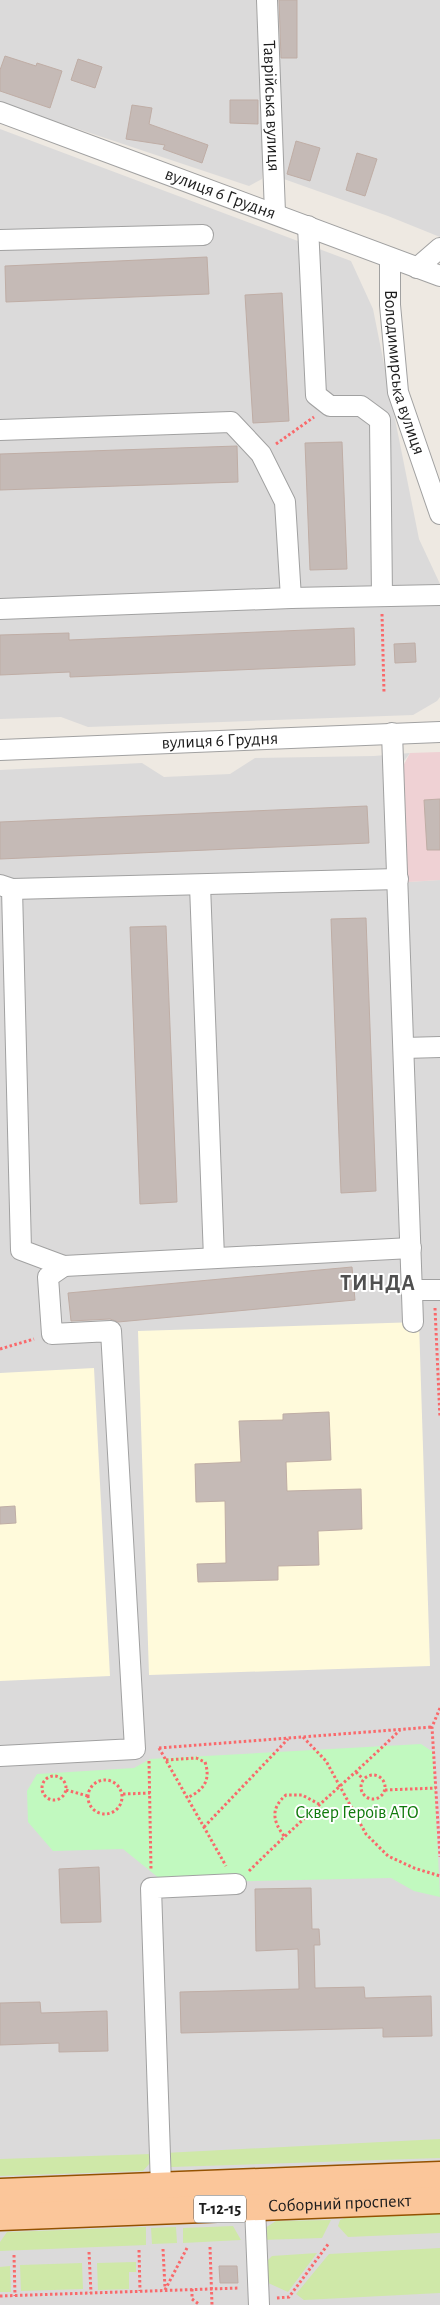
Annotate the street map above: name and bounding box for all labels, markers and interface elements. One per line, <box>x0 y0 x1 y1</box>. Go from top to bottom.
street label: Таврійська вулиця <box>260 40 282 172</box>
street label: вулиця 6 Грудня <box>162 165 278 223</box>
street label: Володимирська вулиця <box>381 290 428 457</box>
street label: вулиця 6 Грудня <box>161 730 279 752</box>
district label: ТИНДА <box>340 1272 416 1294</box>
park label: Сквер Героїв АТО <box>295 1804 419 1822</box>
street label: Соборний проспект <box>268 2192 412 2216</box>
road number: Т-12-15 <box>194 2196 246 2222</box>

